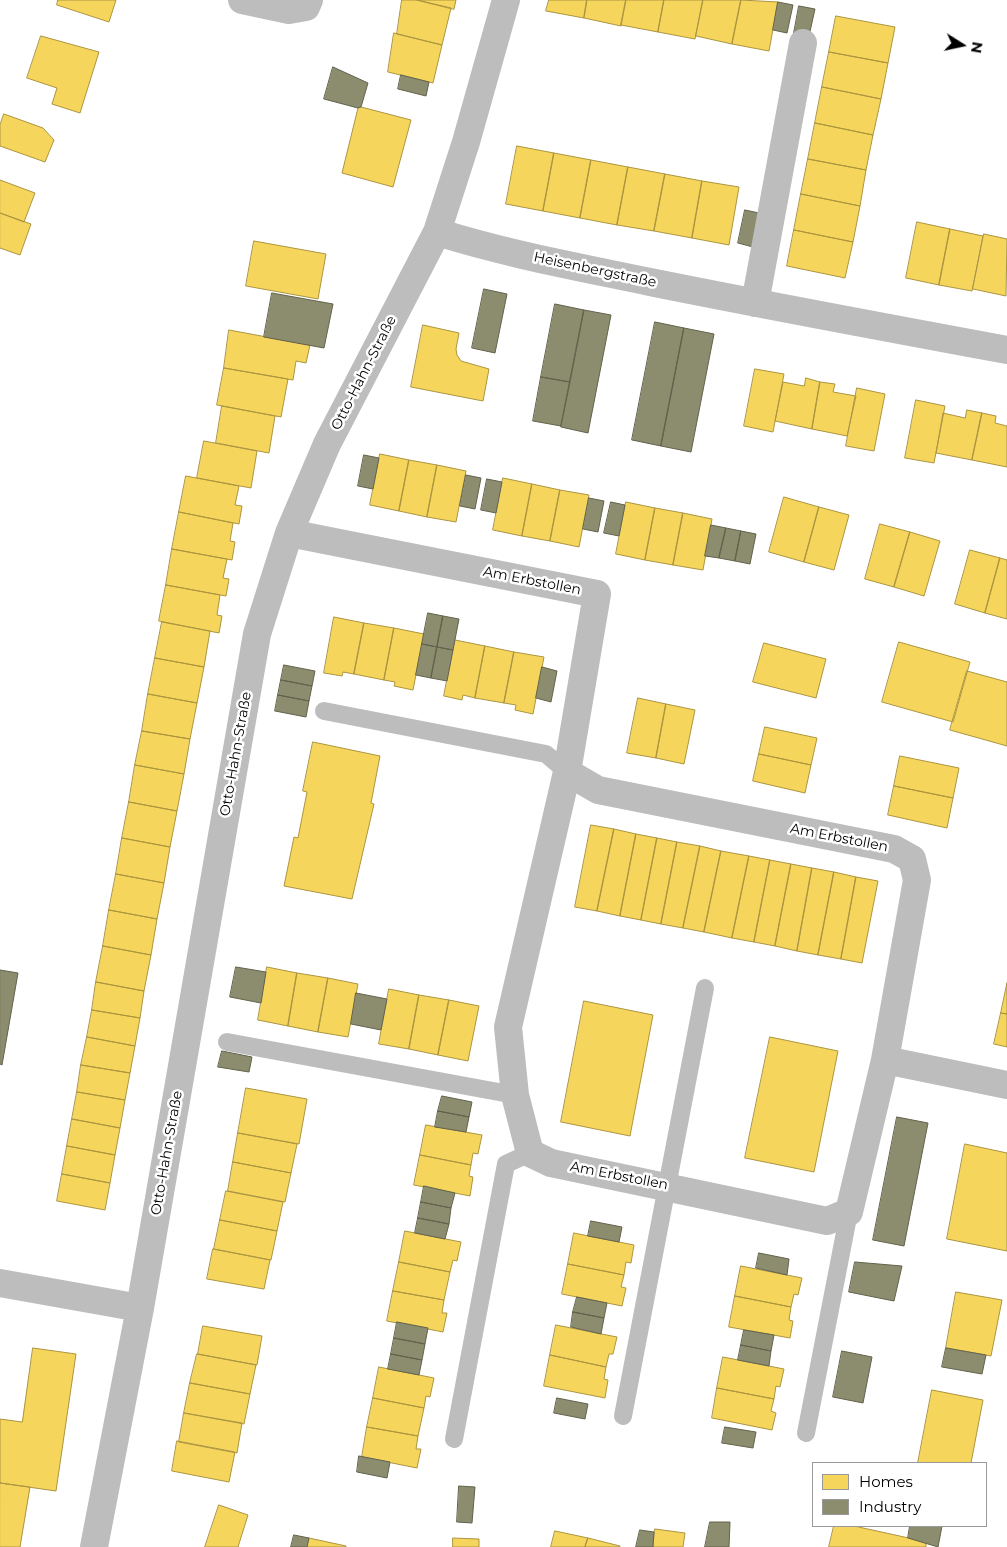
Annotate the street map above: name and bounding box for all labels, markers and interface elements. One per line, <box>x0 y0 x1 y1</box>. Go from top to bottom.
north arrow <box>937 20 987 70</box>
text: N <box>967 40 987 55</box>
street label: Heisenbergstraße <box>532 249 658 291</box>
street label: Otto-Hahn-Straße <box>328 313 400 433</box>
street label: Am Erbstollen <box>482 563 582 599</box>
street label: Otto-Hahn-Straße <box>217 690 255 818</box>
street label: Am Erbstollen <box>789 820 889 856</box>
street label: Otto-Hahn-Straße <box>148 1089 186 1217</box>
street label: Am Erbstollen <box>569 1158 669 1194</box>
legend <box>812 1462 987 1527</box>
text: Homes <box>859 1472 913 1491</box>
text: Industry <box>859 1497 921 1516</box>

